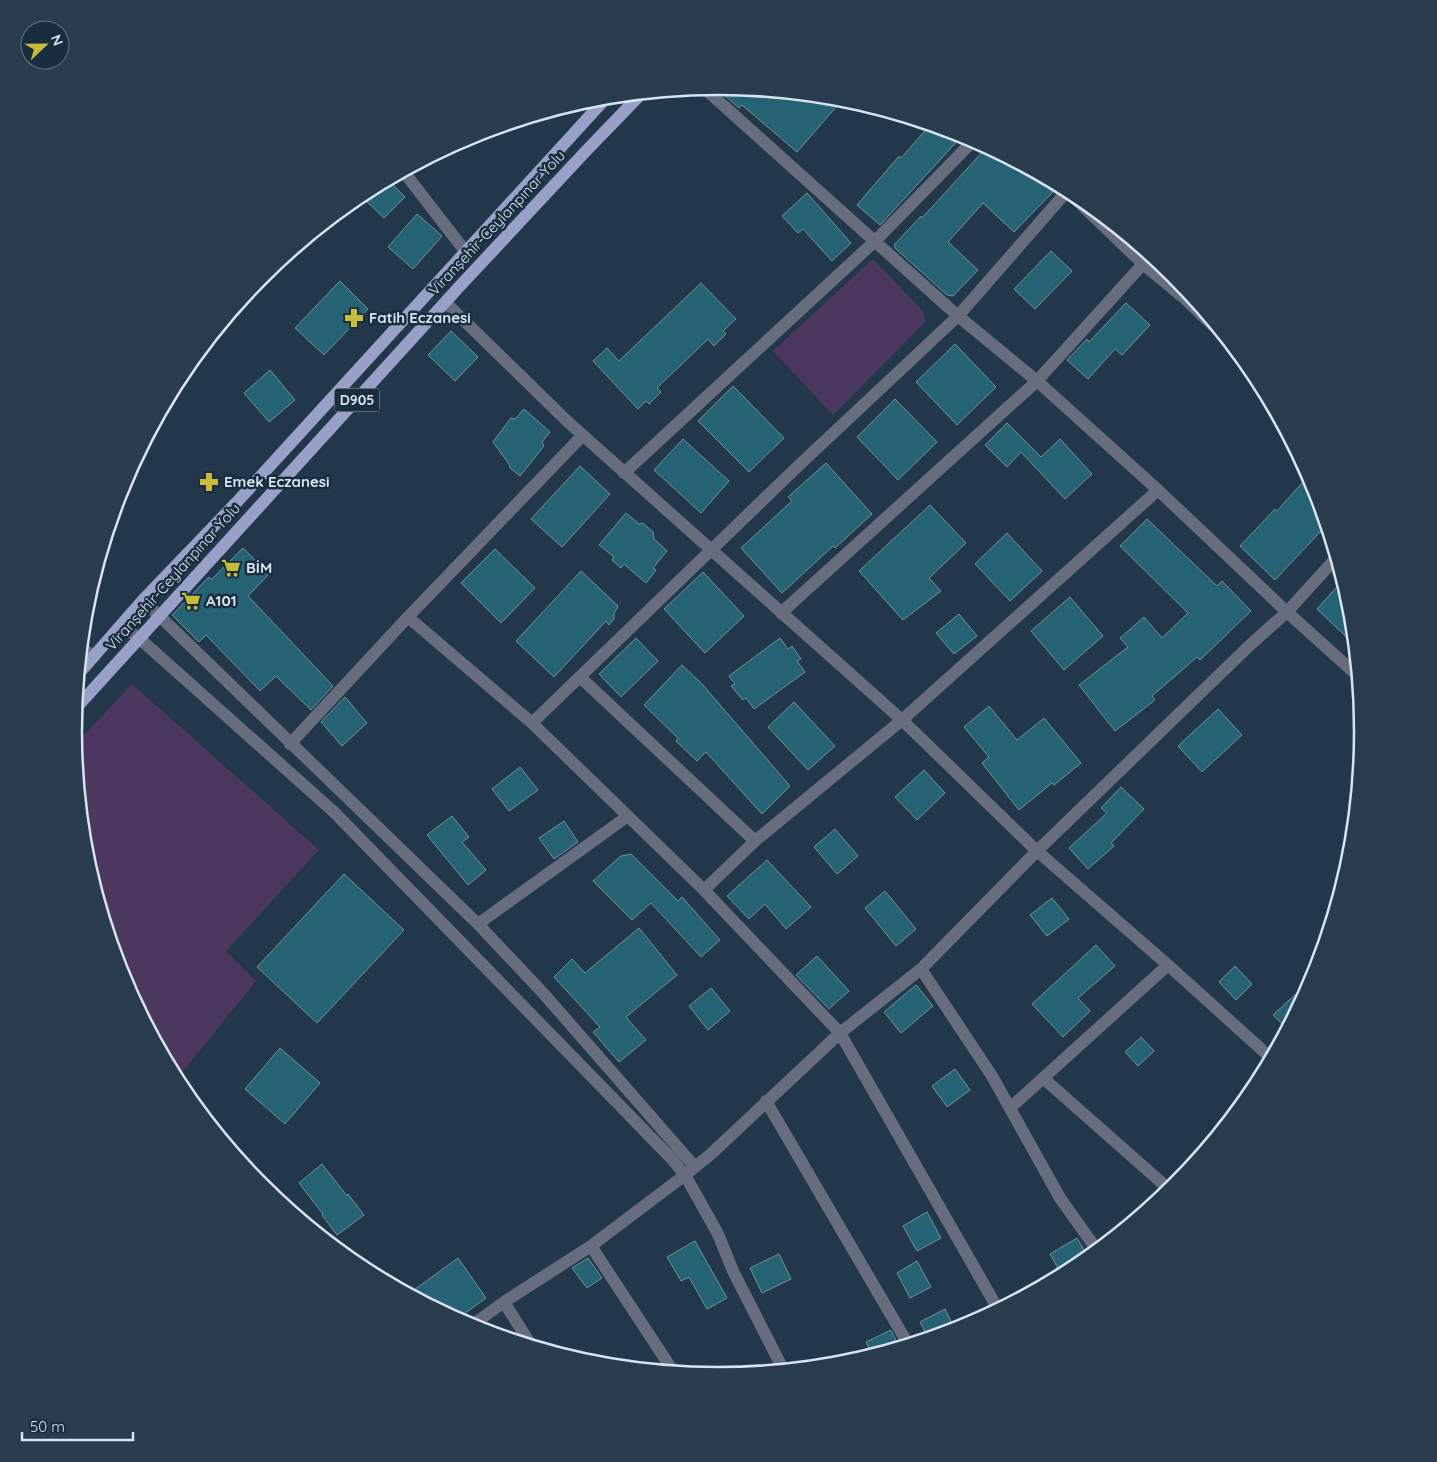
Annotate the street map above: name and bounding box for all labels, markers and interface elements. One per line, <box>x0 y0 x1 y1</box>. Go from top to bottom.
north arrow <box>20 20 70 70</box>
text: N <box>47 32 67 48</box>
street label: Viranşehir-Ceylanpınar Yolu <box>424 146 569 299</box>
pharmacy icon: Fatih Eczanesi <box>343 307 365 329</box>
place label: Fatih Eczanesi <box>369 308 471 327</box>
road number: D905 <box>334 388 380 412</box>
pharmacy icon: Emek Eczanesi <box>198 471 220 493</box>
place label: Emek Eczanesi <box>224 472 330 491</box>
street label: Viranşehir-Ceylanpınar Yolu <box>101 499 244 654</box>
supermarket icon: BİM <box>220 557 242 579</box>
place label: BİM <box>246 558 272 577</box>
supermarket icon: A101 <box>180 590 202 612</box>
place label: A101 <box>206 591 236 610</box>
scale bar <box>22 1410 134 1442</box>
text: 50 m <box>30 1417 65 1436</box>

